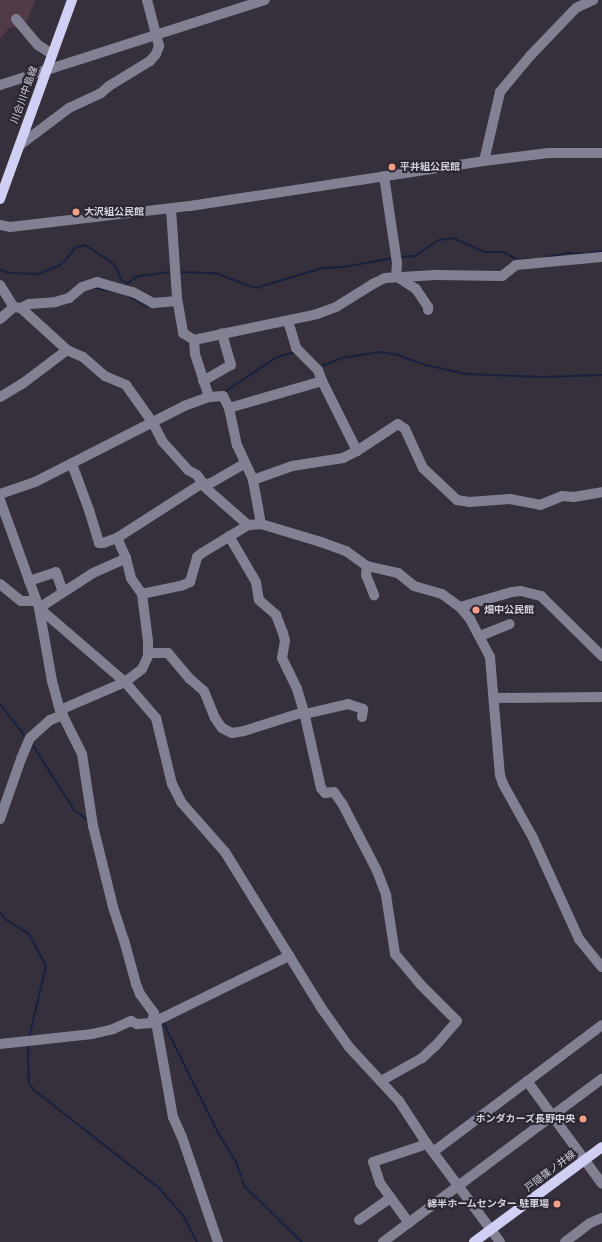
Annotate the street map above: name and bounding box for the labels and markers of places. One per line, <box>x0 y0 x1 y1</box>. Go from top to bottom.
place label: 平井組公民館 <box>400 161 460 173</box>
marker: 平井組公民館 <box>387 162 397 172</box>
place label: 大沢組公民館 <box>84 206 144 218</box>
marker: 大沢組公民館 <box>71 207 81 217</box>
place label: 畑中公民館 <box>484 604 534 616</box>
marker: 畑中公民館 <box>471 605 481 615</box>
place label: ホンダカーズ長野中央 <box>475 1113 575 1125</box>
marker: ホンダカーズ長野中央 <box>578 1114 588 1124</box>
place label: 綿半ホームセンター 駐車場 <box>427 1198 549 1210</box>
marker: 綿半ホームセンター 駐車場 <box>552 1199 562 1209</box>

